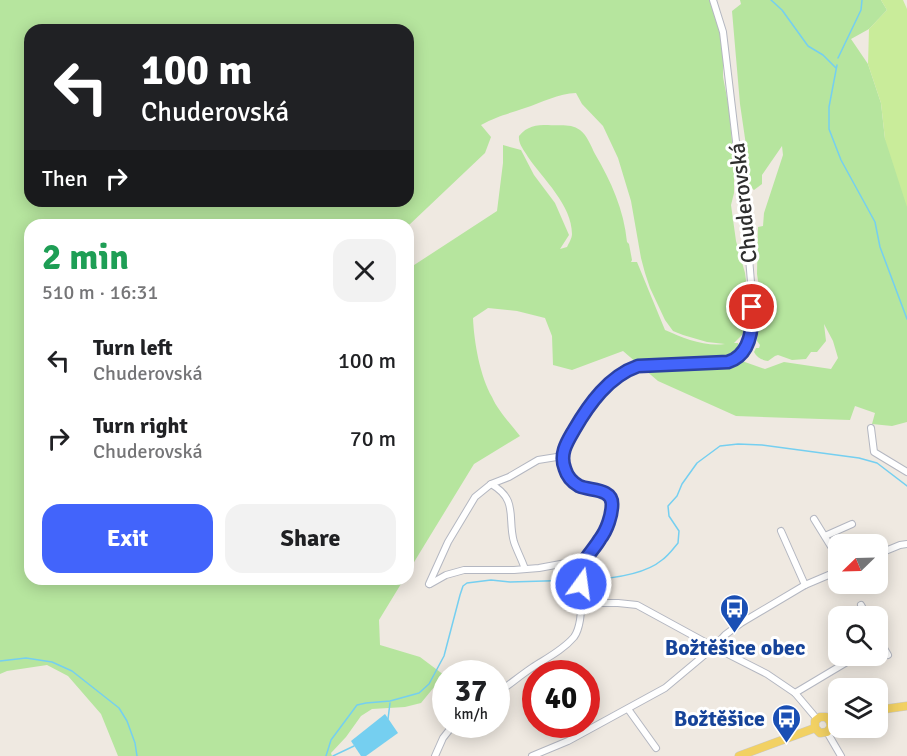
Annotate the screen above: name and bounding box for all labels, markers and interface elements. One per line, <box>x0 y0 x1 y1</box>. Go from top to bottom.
text: 100 m <box>141 45 252 96</box>
icon: left <box>42 48 120 126</box>
text: Chuderovská <box>141 96 289 129</box>
street label: Chuderovská <box>723 142 763 264</box>
icon: right <box>100 162 133 195</box>
text: Then <box>42 165 88 192</box>
text: 2 min <box>42 235 129 280</box>
button: close <box>333 239 396 302</box>
text: 510 m · 16:31 <box>42 280 158 305</box>
pin <box>726 281 777 332</box>
icon: arrive <box>735 290 768 323</box>
text: Turn left <box>93 334 173 361</box>
icon: left <box>42 344 75 377</box>
text: 100 m <box>338 347 396 374</box>
text: Chuderovská <box>93 361 203 386</box>
text: Turn right <box>93 412 188 439</box>
icon: right <box>42 422 75 455</box>
text: 70 m <box>350 425 396 452</box>
text: Chuderovská <box>93 439 203 464</box>
button: Exit <box>42 504 213 573</box>
button: Share <box>225 504 396 573</box>
north arrow <box>828 534 888 594</box>
map controls <box>828 534 888 738</box>
position arrow <box>549 552 613 616</box>
bus stop icon: Božtěšice obec <box>719 592 751 634</box>
button: search <box>828 606 888 666</box>
place label: Božtěšice obec <box>665 634 805 661</box>
speed limit sign: 40 <box>522 660 600 738</box>
text: 37 <box>455 673 487 710</box>
button: layers <box>828 678 888 738</box>
bus stop icon: Božtěšice <box>770 702 802 744</box>
text: km/h <box>454 705 488 723</box>
place label: Božtěšice <box>674 705 765 732</box>

